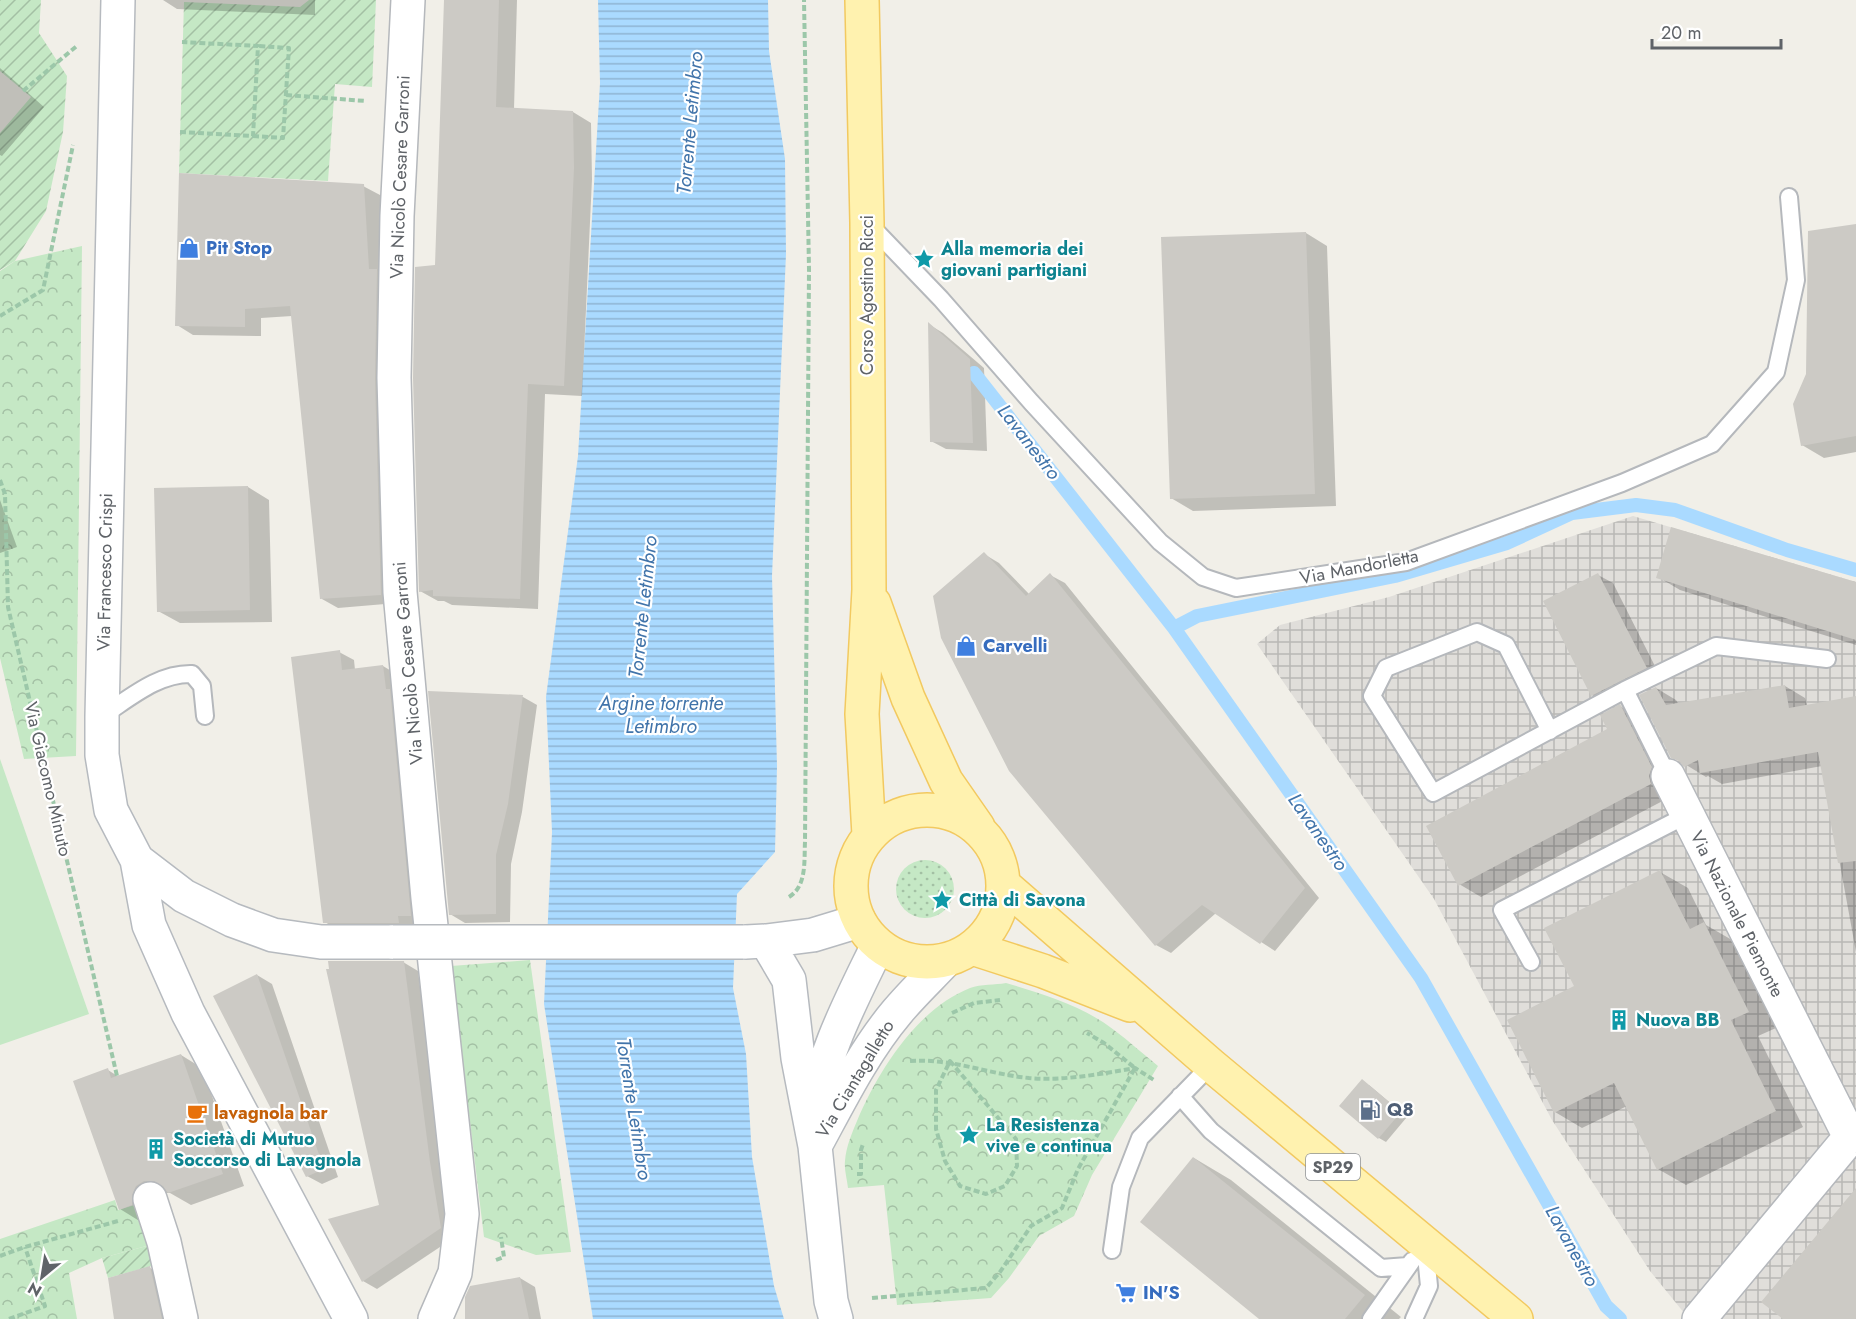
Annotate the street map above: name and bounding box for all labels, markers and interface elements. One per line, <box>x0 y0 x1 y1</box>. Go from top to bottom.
scale bar <box>1652 12 1781 50</box>
text: 20 m <box>1661 20 1701 46</box>
water label: Torrente Letimbro <box>669 50 711 196</box>
street label: Via Nicolò Cesare Garroni <box>383 75 417 279</box>
street label: Corso Agostino Ricci <box>854 215 880 375</box>
place label: Pit Stop <box>206 235 272 261</box>
shop icon: Pit Stop <box>177 236 201 260</box>
place label: Alla memoria dei giovani partigiani <box>940 236 1087 283</box>
place icon: Alla memoria dei giovani partigiani <box>912 247 936 271</box>
water label: Lavanestro <box>990 398 1068 486</box>
street label: Via Francesco Crispi <box>91 493 119 651</box>
water label: Torrente Letimbro <box>621 534 665 680</box>
street label: Via Mandorletta <box>1297 543 1421 591</box>
street label: Via Nicolò Cesare Garroni <box>386 560 430 766</box>
place label: Carvelli <box>983 633 1048 659</box>
shop icon: Carvelli <box>954 634 978 658</box>
water label: Argine torrente Letimbro <box>598 689 723 741</box>
street label: Via Giacomo Minuto <box>18 699 78 859</box>
water label: Lavanestro <box>1281 787 1356 877</box>
street label: Via Nazionale Piemonte <box>1684 826 1790 1002</box>
place label: Città di Savona <box>959 887 1085 913</box>
place icon: Città di Savona <box>930 888 954 912</box>
place label: Nuova BB <box>1636 1007 1720 1033</box>
building icon: Nuova BB <box>1607 1008 1631 1032</box>
street label: Via Ciantagalletto <box>809 1015 901 1143</box>
water label: Torrente Letimbro <box>608 1036 660 1182</box>
place label: Q8 <box>1387 1097 1414 1123</box>
fuel station icon: Q8 <box>1358 1098 1382 1122</box>
place label: lavagnola bar <box>214 1100 328 1126</box>
cafe icon: lavagnola bar <box>185 1101 209 1125</box>
place label: La Resistenza vive e continua <box>985 1112 1112 1159</box>
place icon: La Resistenza vive e continua <box>957 1123 981 1147</box>
place label: Società di Mutuo Soccorso di Lavagnola <box>173 1126 361 1173</box>
building icon: Società di Mutuo Soccorso di Lavagnola <box>144 1137 168 1161</box>
road number: SP29 <box>1306 1154 1360 1180</box>
water label: Lavanestro <box>1538 1200 1606 1292</box>
north arrow <box>12 1247 72 1307</box>
text: N <box>23 1276 46 1303</box>
place label: IN'S <box>1143 1280 1180 1306</box>
supermarket icon: IN'S <box>1114 1281 1138 1305</box>

